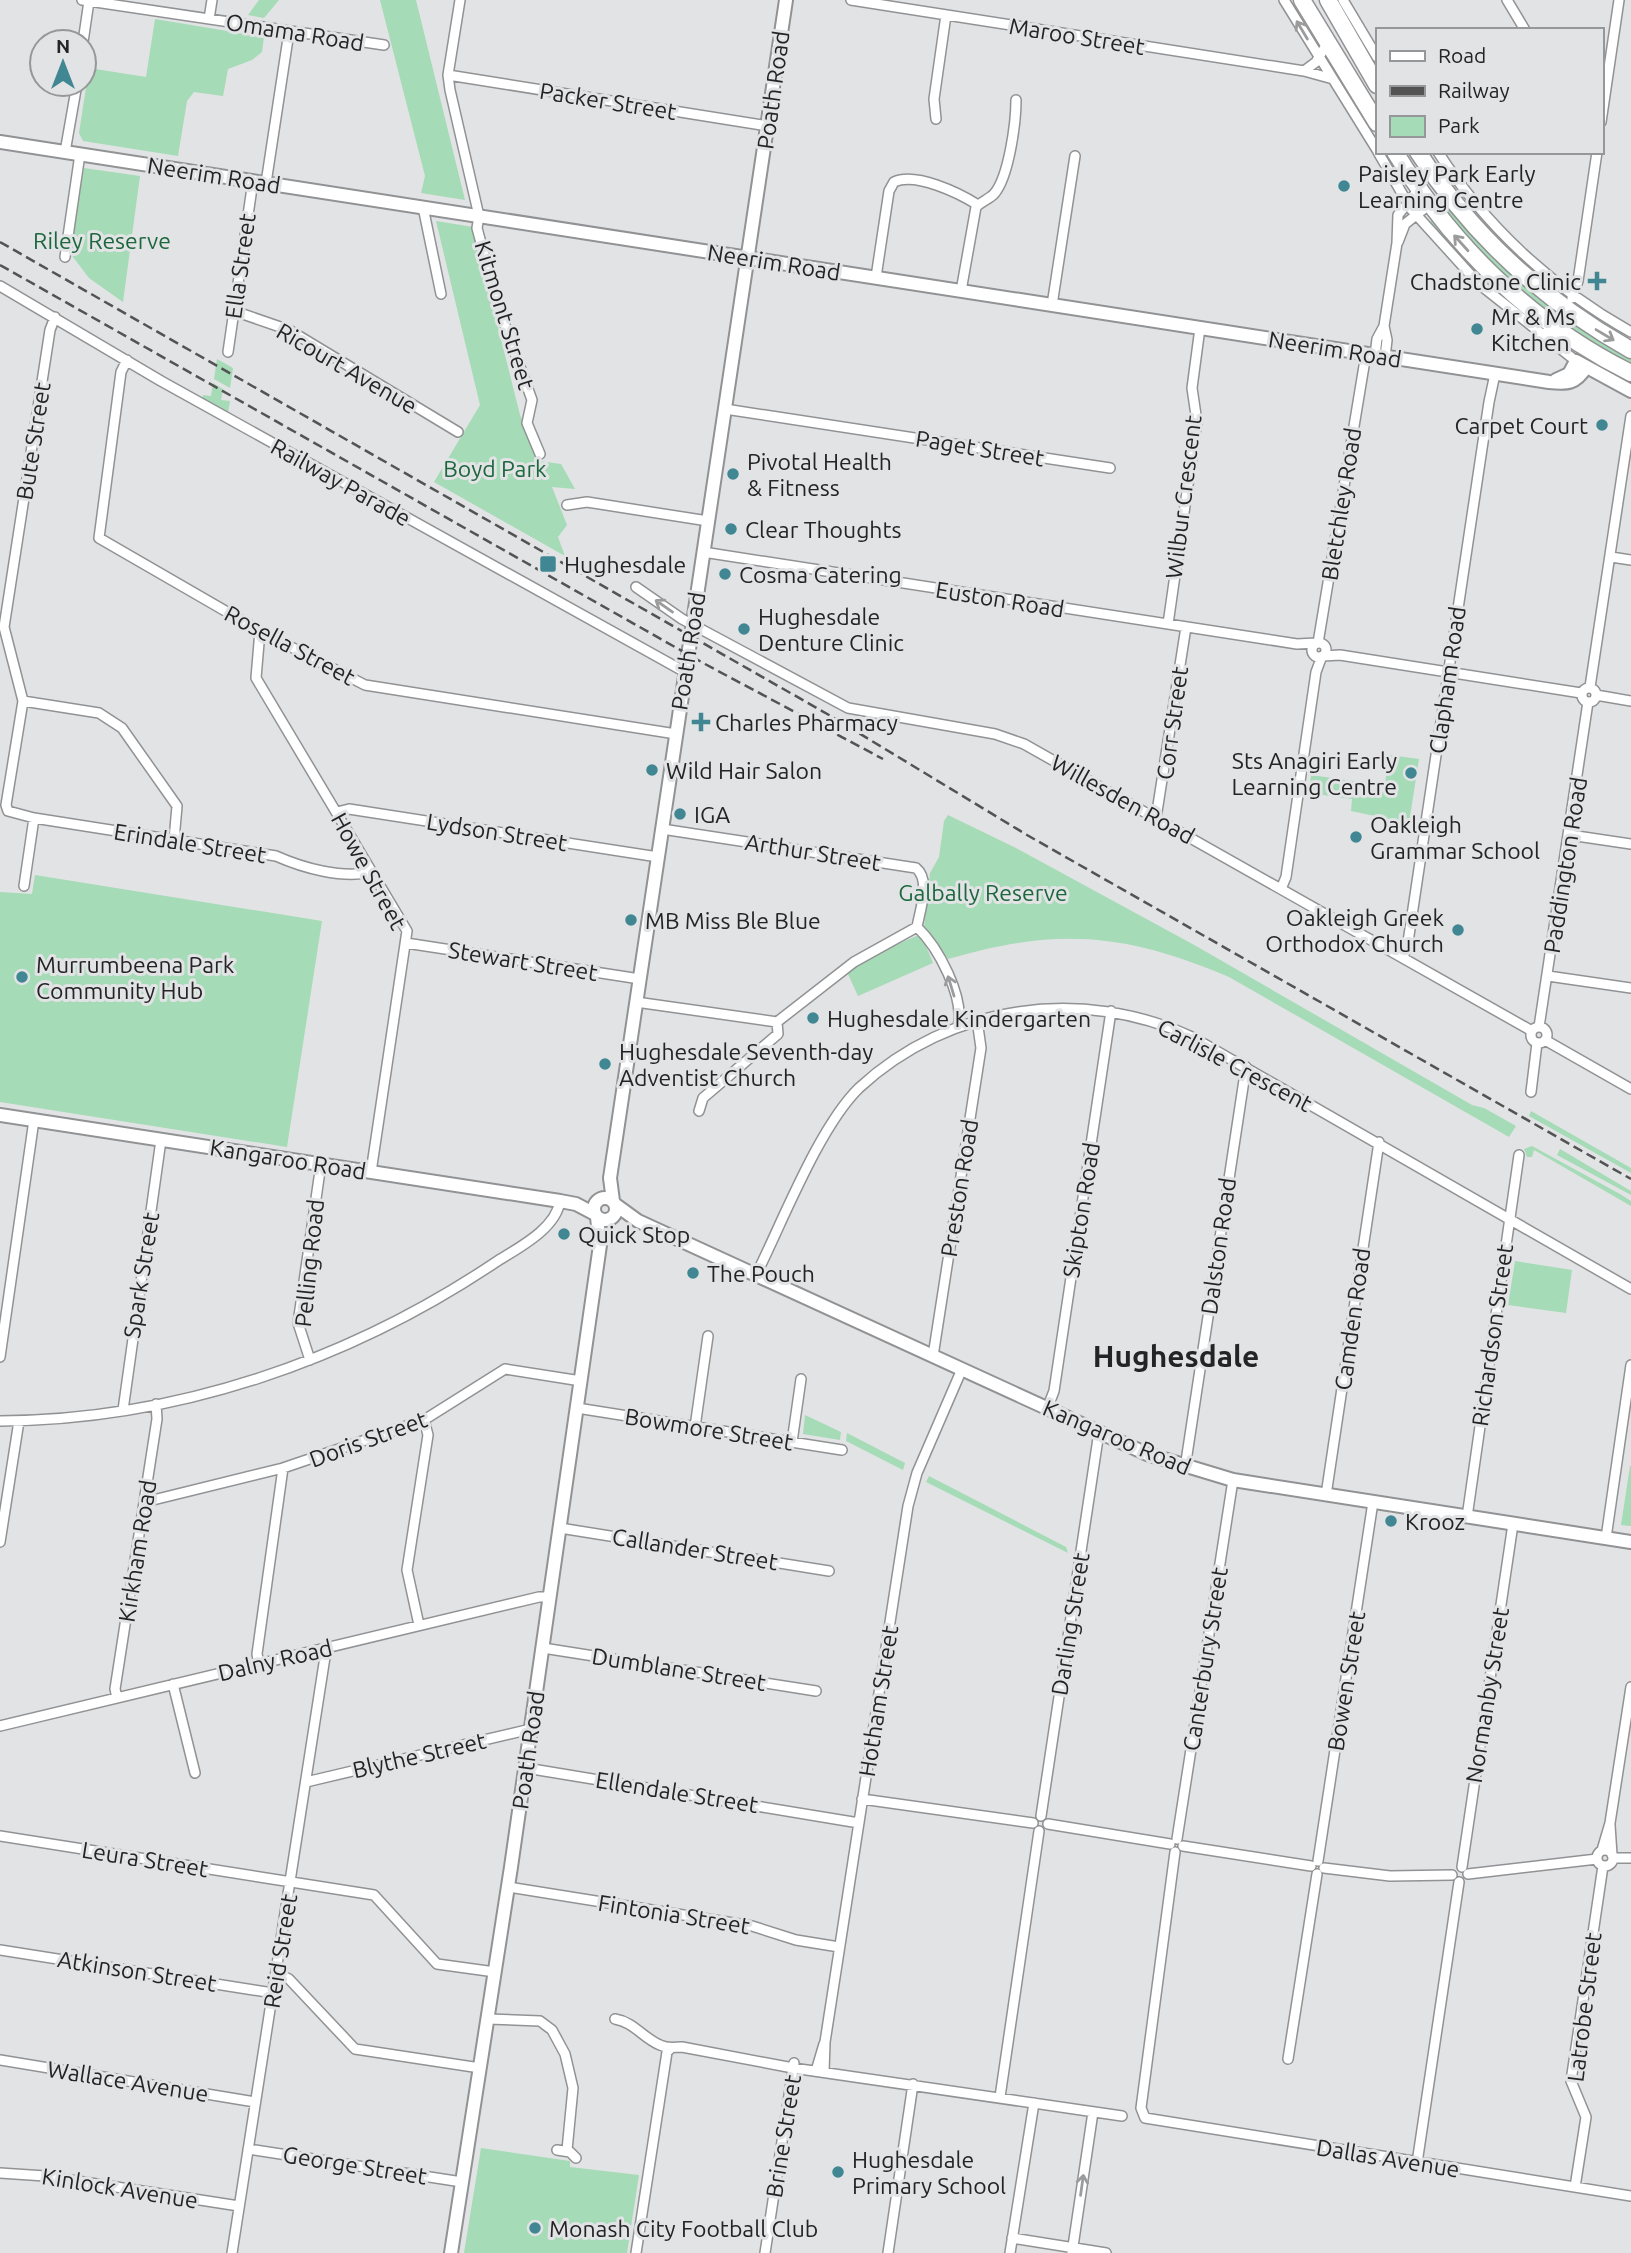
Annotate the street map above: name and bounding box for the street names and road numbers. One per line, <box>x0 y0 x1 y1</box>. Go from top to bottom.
street label: Omama Road <box>224 9 366 55</box>
street label: Maroo Street <box>1007 13 1147 59</box>
street label: Poath Road <box>752 29 794 151</box>
street label: Packer Street <box>538 78 678 124</box>
street label: Neerim Road <box>146 152 282 198</box>
street label: Ella Street <box>220 212 260 320</box>
street label: Kitmont Street <box>471 238 539 392</box>
street label: Neerim Road <box>706 239 842 285</box>
street label: Ricourt Avenue <box>272 318 422 418</box>
street label: Neerim Road <box>1267 326 1403 372</box>
street label: Bute Street <box>11 380 55 502</box>
street label: Wilbur Crescent <box>1161 414 1205 580</box>
street label: Paget Street <box>914 426 1046 470</box>
street label: Bletchley Road <box>1317 426 1365 582</box>
street label: Railway Parade <box>267 433 415 531</box>
street label: Euston Road <box>934 577 1066 621</box>
street label: Poath Road <box>666 590 710 712</box>
street label: Rosella Street <box>221 600 359 690</box>
street label: Clapham Road <box>1424 605 1470 755</box>
street label: Corr Street <box>1152 665 1192 781</box>
street label: Willesden Road <box>1047 749 1199 849</box>
street label: Paddington Road <box>1539 775 1591 955</box>
street label: Howe Street <box>327 808 411 934</box>
street label: Lydson Street <box>425 809 569 855</box>
street label: Erindale Street <box>112 819 268 867</box>
street label: Arthur Street <box>743 829 883 875</box>
street label: Stewart Street <box>447 937 599 985</box>
street label: Carlisle Crescent <box>1154 1014 1316 1116</box>
street label: Preston Road <box>936 1117 982 1259</box>
street label: Kangaroo Road <box>208 1134 368 1184</box>
street label: Skipton Road <box>1058 1141 1104 1279</box>
street label: Dalston Road <box>1196 1176 1240 1316</box>
street label: Pelling Road <box>290 1198 328 1328</box>
street label: Spark Street <box>119 1210 163 1340</box>
street label: Richardson Street <box>1467 1242 1517 1428</box>
street label: Camden Road <box>1330 1246 1374 1392</box>
street label: Kangaroo Road <box>1039 1395 1195 1479</box>
street label: Bowmore Street <box>623 1403 795 1455</box>
street label: Doris Street <box>306 1406 430 1472</box>
street label: Kirkham Road <box>113 1478 161 1624</box>
street label: Callander Street <box>610 1524 780 1574</box>
street label: Darling Street <box>1046 1551 1094 1697</box>
street label: Canterbury Street <box>1178 1565 1232 1753</box>
street label: Normanby Street <box>1461 1605 1513 1785</box>
street label: Bowen Street <box>1323 1609 1369 1753</box>
street label: Hotham Street <box>854 1624 902 1778</box>
street label: Dalny Road <box>215 1635 335 1685</box>
street label: Dumblane Street <box>590 1643 768 1695</box>
street label: Poath Road <box>507 1689 549 1811</box>
street label: Blythe Street <box>350 1728 488 1782</box>
street label: Ellendale Street <box>594 1767 760 1817</box>
street label: Leura Street <box>80 1837 210 1881</box>
street label: Fintonia Street <box>596 1890 752 1938</box>
street label: Reid Street <box>259 1892 301 2010</box>
street label: Latrobe Street <box>1562 1931 1606 2083</box>
street label: Atkinson Street <box>56 1946 218 1996</box>
street label: Wallace Avenue <box>46 2056 210 2106</box>
street label: Brine Street <box>761 2073 805 2199</box>
street label: Dallas Avenue <box>1315 2134 1461 2182</box>
street label: George Street <box>281 2141 429 2189</box>
street label: Kinlock Avenue <box>40 2163 200 2213</box>

